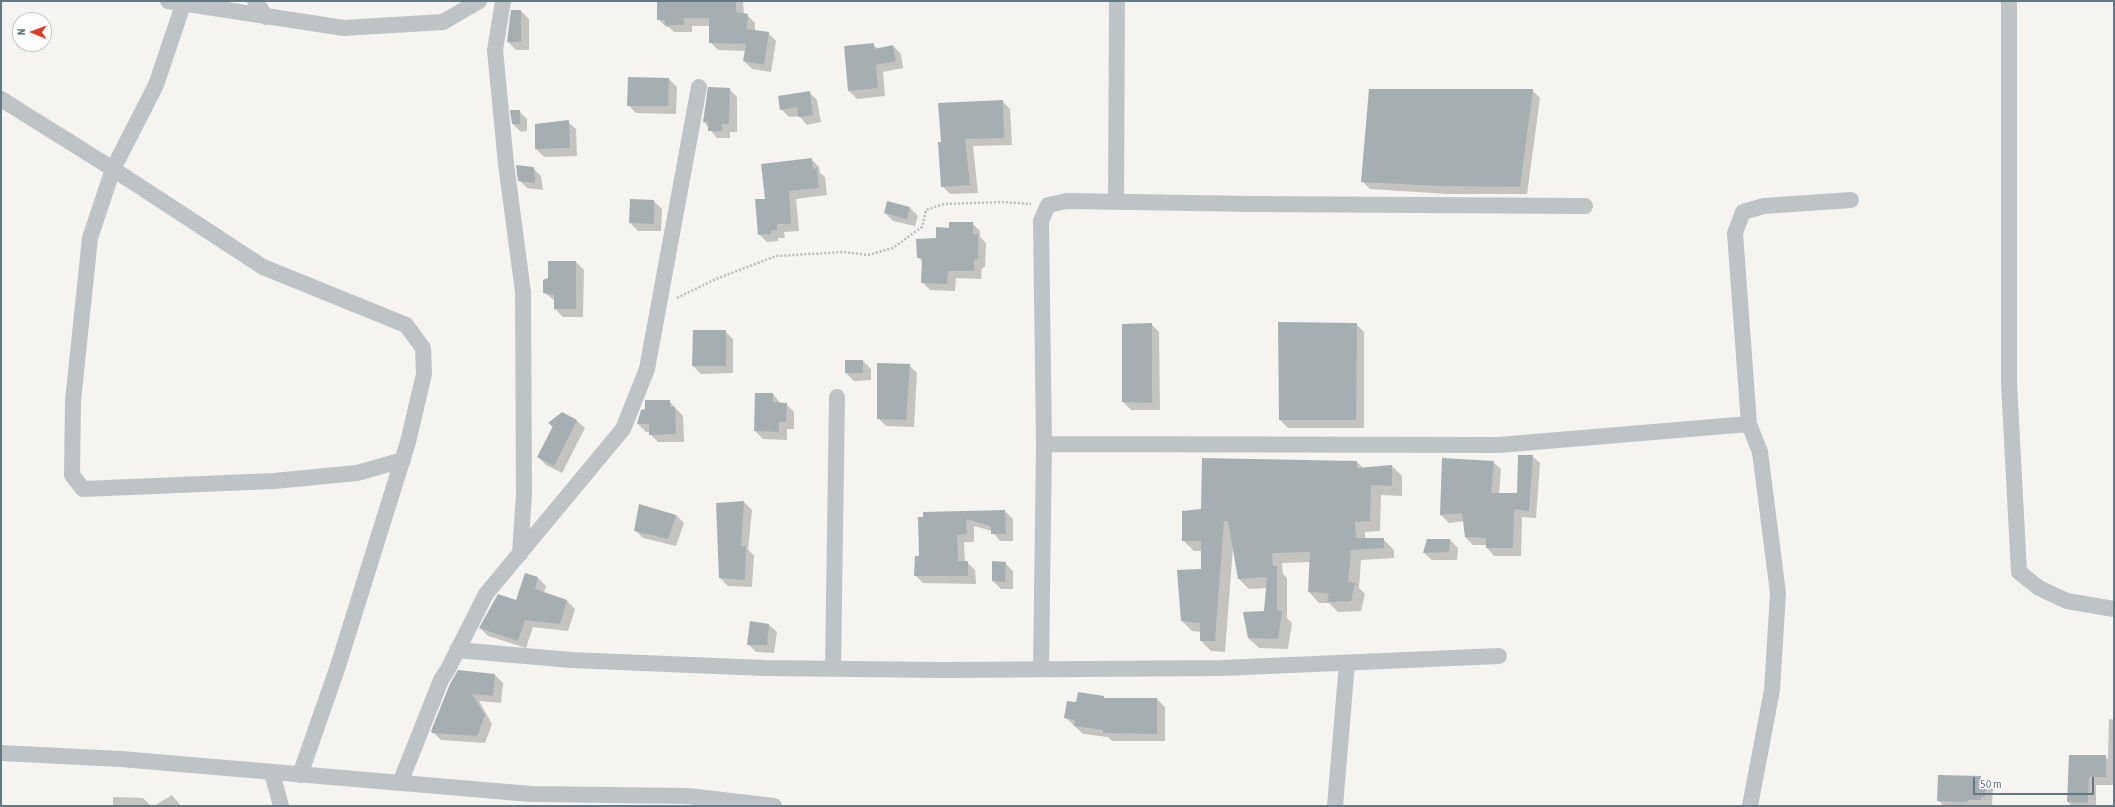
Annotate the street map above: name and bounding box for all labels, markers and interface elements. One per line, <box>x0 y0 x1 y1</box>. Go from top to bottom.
north arrow <box>12 12 52 52</box>
text: N <box>15 28 27 35</box>
scale bar <box>1975 769 2096 795</box>
text: 50 m <box>1980 777 2002 791</box>

